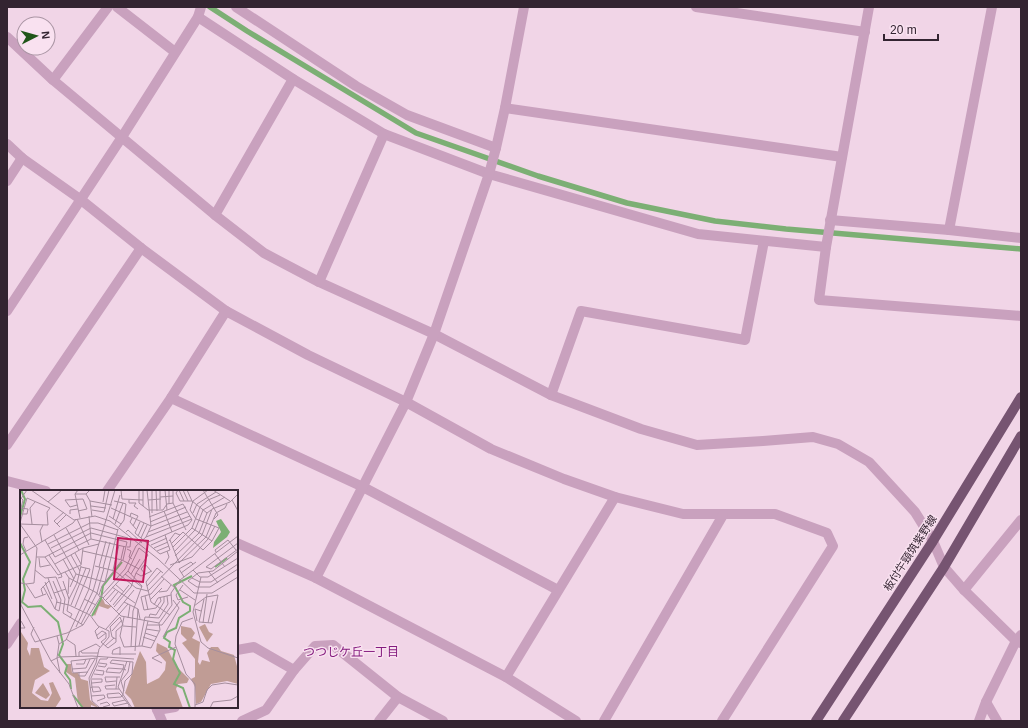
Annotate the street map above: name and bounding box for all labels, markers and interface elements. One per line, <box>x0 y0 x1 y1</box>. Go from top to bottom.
north arrow <box>16 16 56 56</box>
scale bar <box>884 16 938 42</box>
text: 20 m <box>890 23 917 37</box>
text: N <box>40 30 52 40</box>
inset map <box>20 490 238 708</box>
street label: 板付牛頸筑紫野線 <box>881 513 939 593</box>
district label: つつじケ丘一丁目 <box>303 645 399 659</box>

